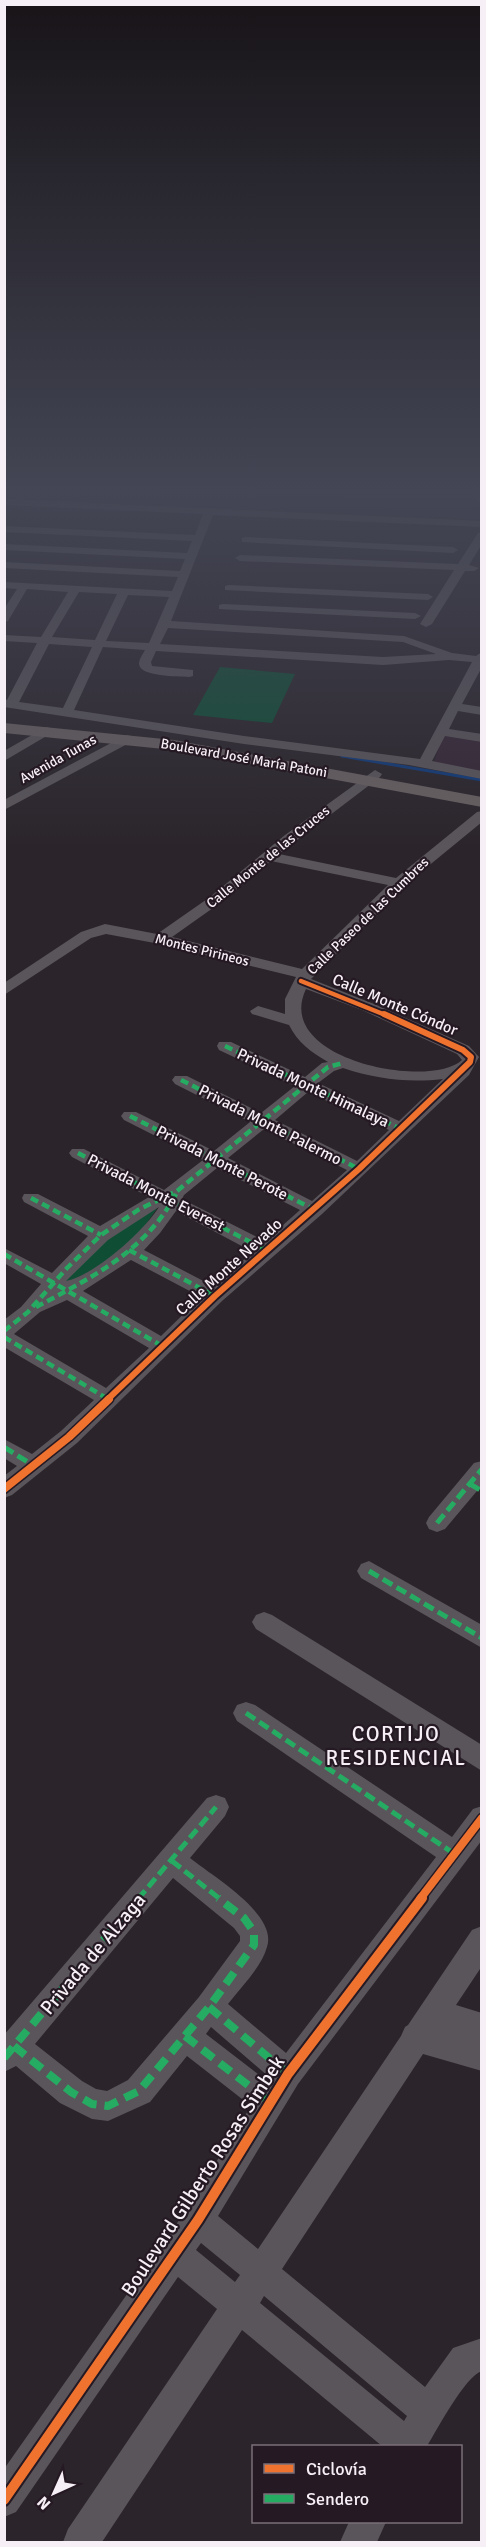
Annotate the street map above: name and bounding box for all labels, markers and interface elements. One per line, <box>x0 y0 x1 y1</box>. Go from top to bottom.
street label: Avenida Tunas <box>17 731 99 787</box>
street label: Boulevard José María Patoni <box>159 735 329 781</box>
street label: Calle Monte de las Cruces <box>203 802 333 912</box>
street label: Calle Paseo de las Cumbres <box>304 854 432 978</box>
street label: Montes Pirineos <box>153 930 251 970</box>
street label: Calle Monte Cóndor <box>329 970 461 1041</box>
street label: Privada Monte Himalaya <box>234 1044 392 1132</box>
street label: Privada Monte Palermo <box>195 1080 345 1170</box>
street label: Privada Monte Perote <box>153 1121 291 1205</box>
street label: Privada Monte Everest <box>84 1150 228 1237</box>
street label: Calle Monte Nevado <box>172 1214 286 1320</box>
district label: CORTIJO RESIDENCIAL <box>325 1721 467 1771</box>
street label: Privada de Alzaga <box>35 1888 151 2020</box>
street label: Boulevard Gilberto Rosas Simbek <box>116 2051 290 2301</box>
legend <box>252 2445 462 2523</box>
text: Ciclovía <box>306 2458 367 2480</box>
north arrow <box>24 2463 84 2523</box>
text: Sendero <box>306 2488 369 2510</box>
text: N <box>33 2492 55 2514</box>

